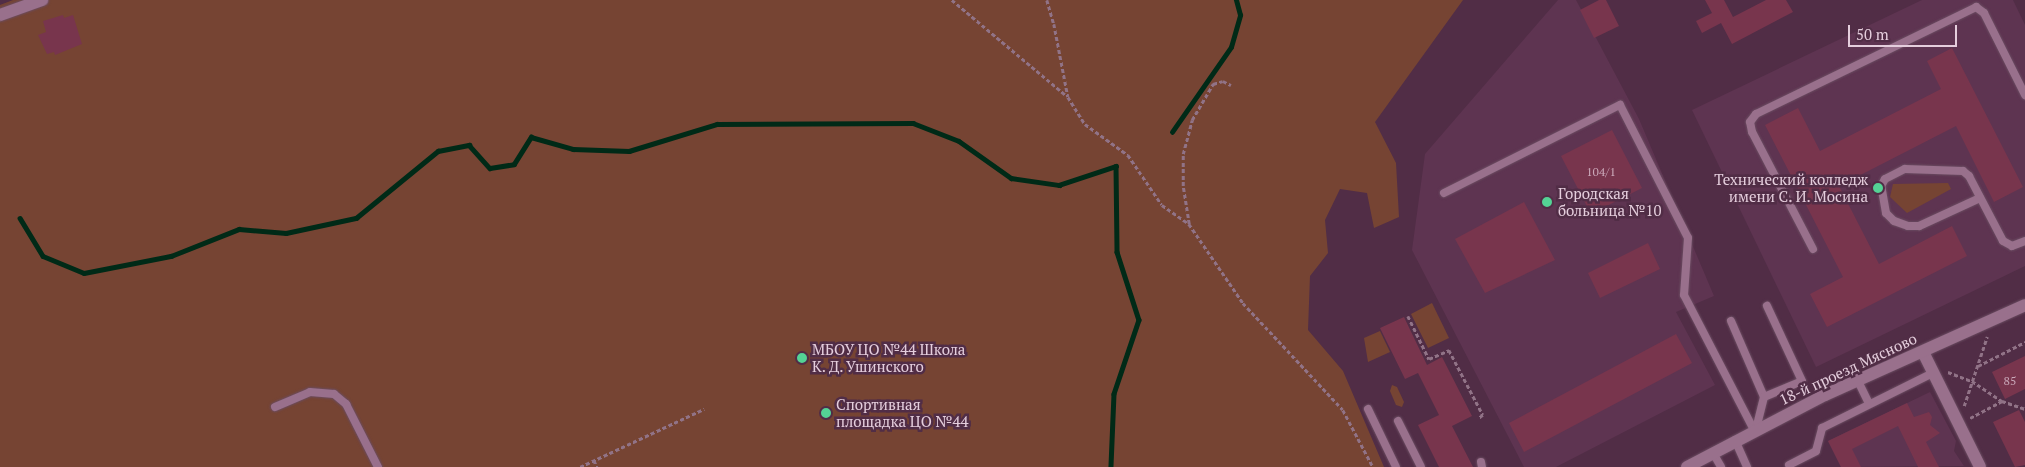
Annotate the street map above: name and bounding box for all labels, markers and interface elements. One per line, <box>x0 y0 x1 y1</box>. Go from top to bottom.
scale bar <box>1850 15 1959 47</box>
text: 50 m <box>1856 24 1889 44</box>
house number: 104/1 <box>1586 165 1616 179</box>
place label: Технический колледж имени С. И. Мосина <box>1714 170 1868 205</box>
marker: Технический колледж имени С. И. Мосина <box>1872 182 1884 194</box>
place label: Городская больница №10 <box>1558 184 1661 219</box>
marker: Городская больница №10 <box>1540 195 1554 209</box>
street label: 18-й проезд Мясново <box>1776 329 1920 409</box>
place label: МБОУ ЦО №44 Школа К. Д. Ушинского <box>812 340 966 375</box>
marker: МБОУ ЦО №44 Школа К. Д. Ушинского <box>796 352 808 364</box>
house number: 85 <box>2004 374 2016 388</box>
place label: Спортивная площадка ЦО №44 <box>836 395 968 430</box>
marker: Спортивная площадка ЦО №44 <box>820 407 832 419</box>

